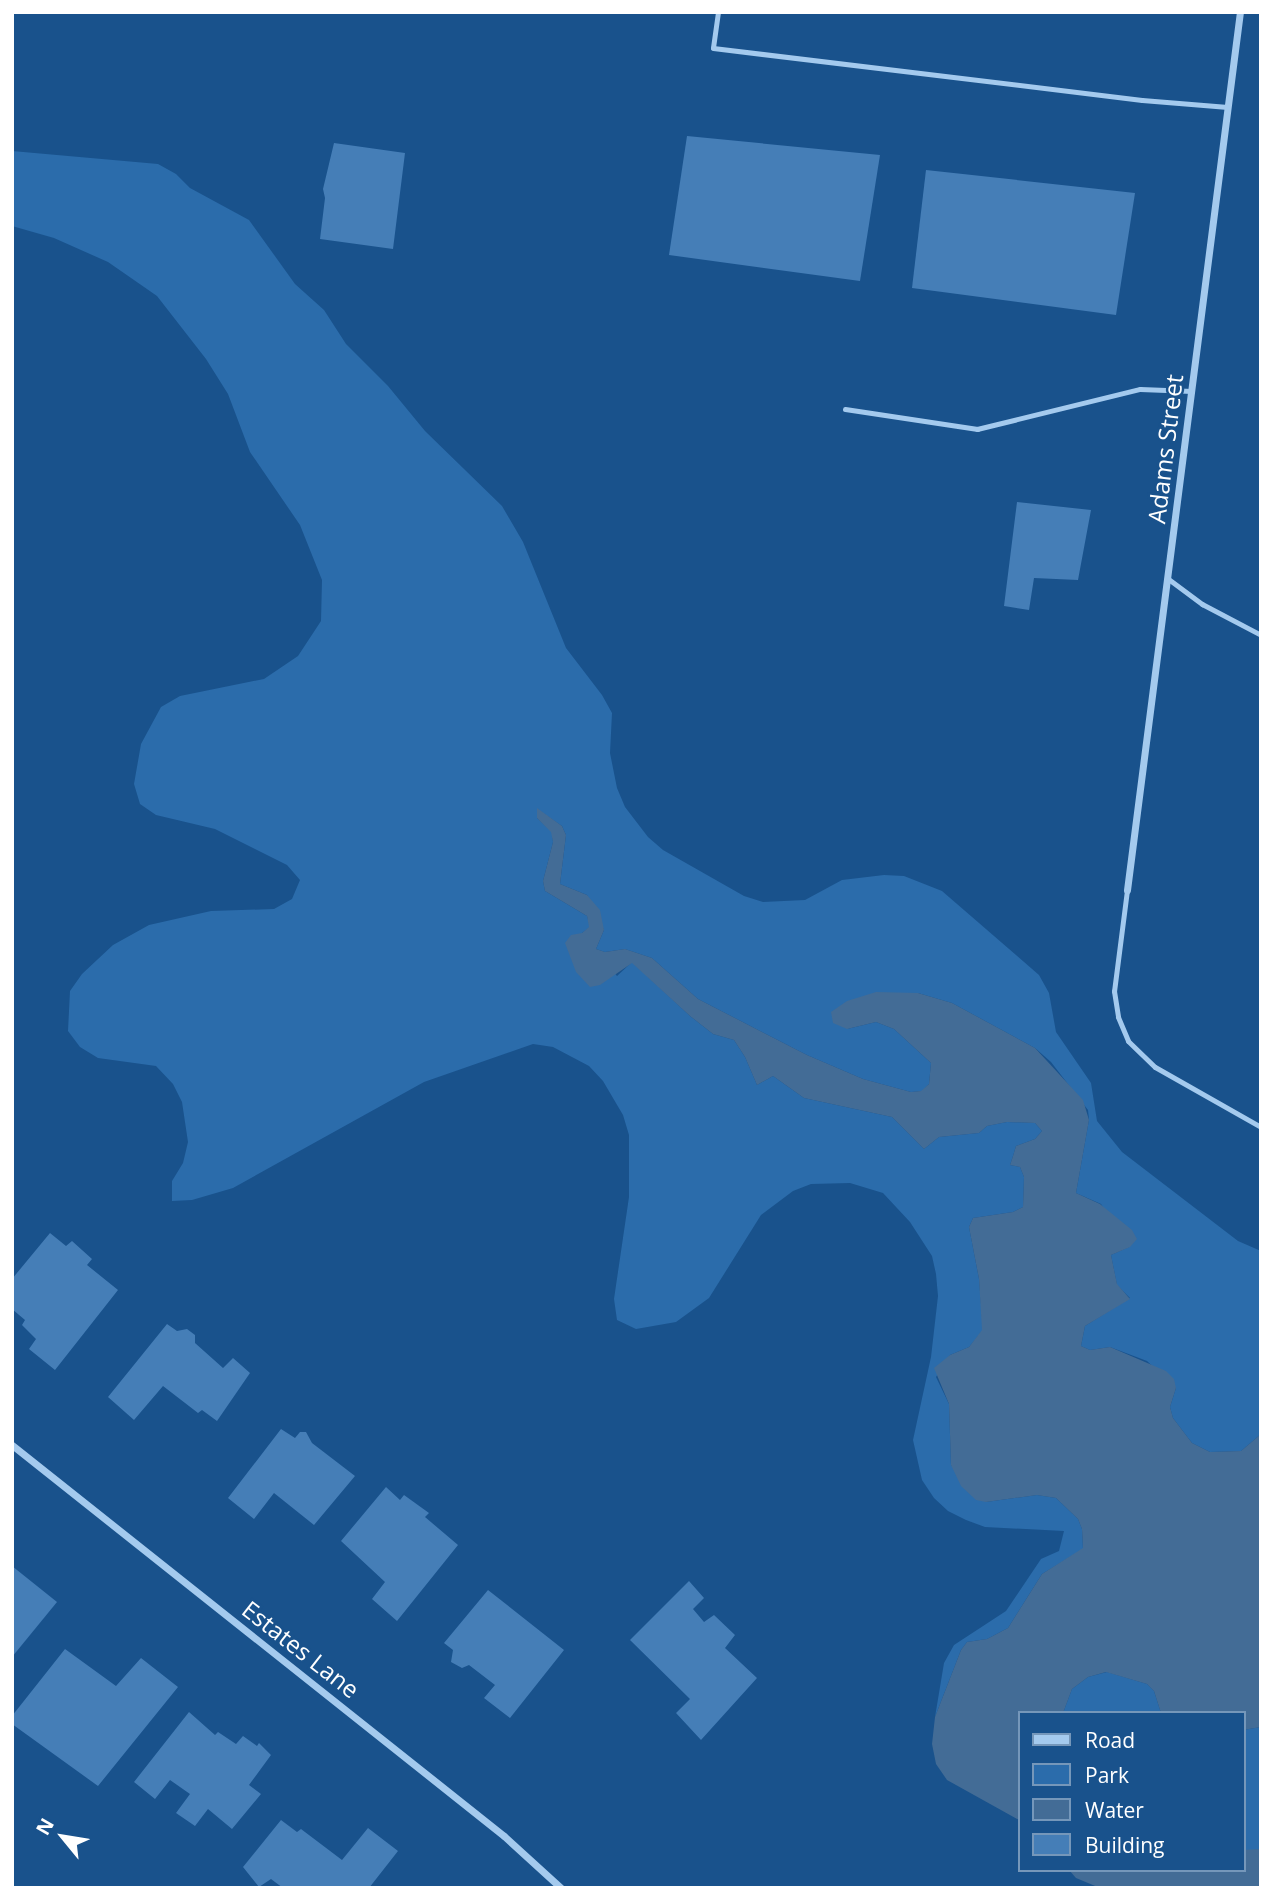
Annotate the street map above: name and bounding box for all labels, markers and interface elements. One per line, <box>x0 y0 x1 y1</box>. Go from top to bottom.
street label: Adams Street <box>1142 373 1188 525</box>
street label: Estates Lane <box>237 1594 365 1704</box>
legend <box>1018 1711 1245 1872</box>
text: Road <box>1085 1726 1135 1754</box>
text: Park <box>1085 1761 1129 1789</box>
text: Water <box>1085 1796 1144 1824</box>
north arrow <box>28 1802 98 1872</box>
text: N <box>30 1813 60 1840</box>
text: Building <box>1085 1831 1164 1859</box>

